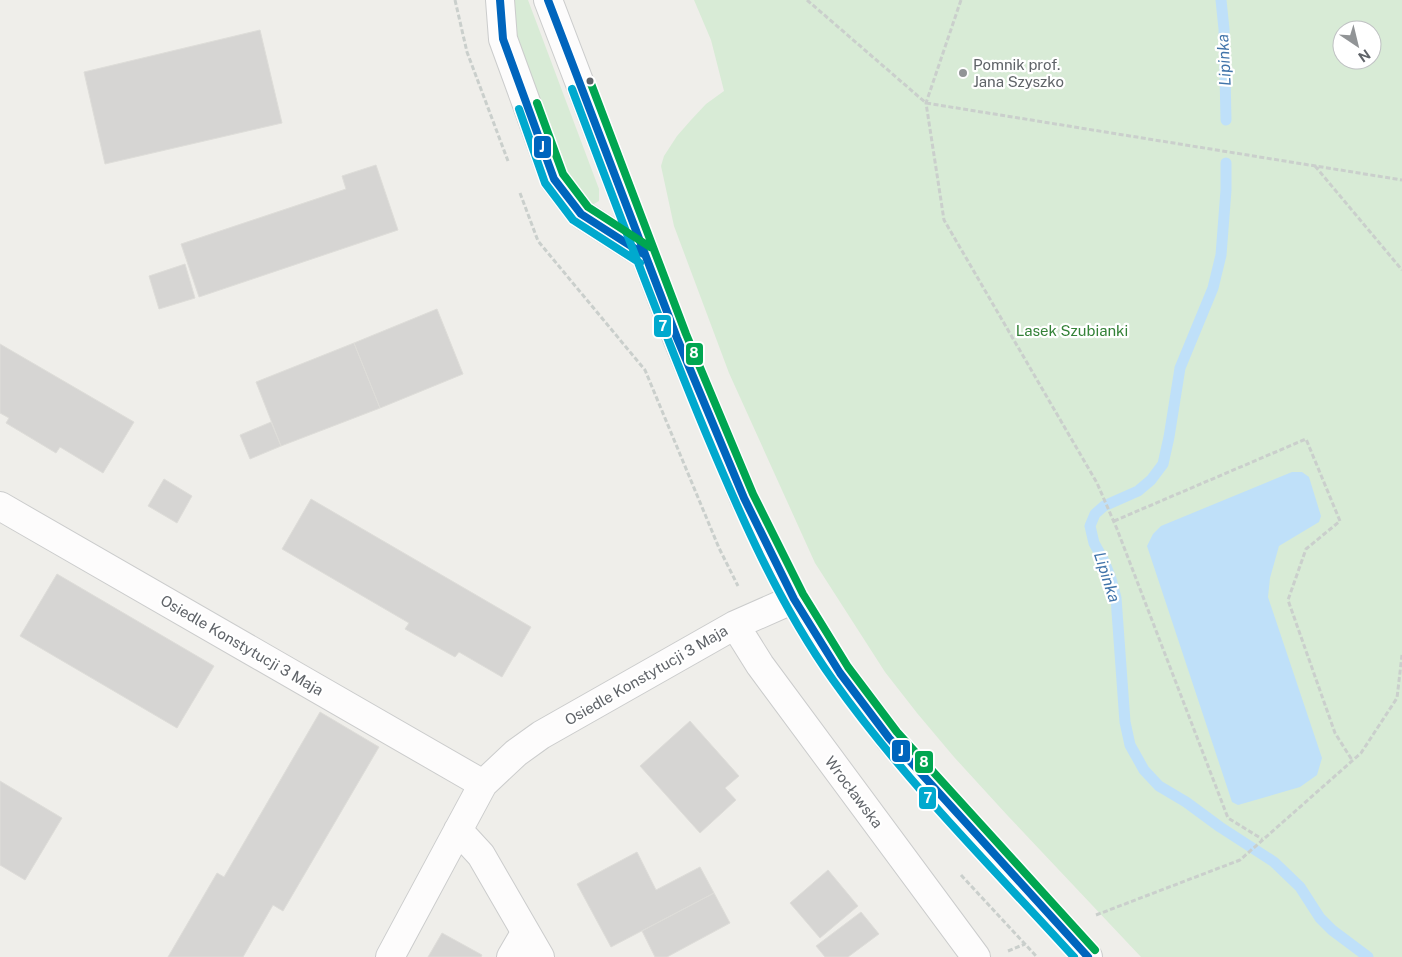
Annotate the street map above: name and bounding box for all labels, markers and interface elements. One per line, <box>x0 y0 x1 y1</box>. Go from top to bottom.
north arrow <box>1332 20 1382 70</box>
water label: Lipinka <box>1213 34 1235 86</box>
text: N <box>1355 46 1374 65</box>
place label: Pomnik prof. Jana Szyszko <box>973 56 1064 90</box>
marker: Pomnik prof. Jana Szyszko <box>957 67 969 79</box>
unlabelled marker <box>585 76 595 86</box>
line badge: J <box>533 135 552 159</box>
text: J <box>539 139 545 155</box>
line badge: 7 <box>653 314 672 338</box>
text: 7 <box>659 318 668 334</box>
park label: Lasek Szubianki <box>1016 322 1128 339</box>
line badge: 8 <box>685 342 704 366</box>
text: 8 <box>689 345 699 361</box>
water label: Lipinka <box>1090 549 1124 605</box>
street label: Osiedle Konstytucji 3 Maja <box>158 591 326 699</box>
street label: Osiedle Konstytucji 3 Maja <box>562 621 730 729</box>
line badge: J <box>891 739 911 763</box>
text: J <box>898 743 904 759</box>
line badge: 8 <box>914 750 934 774</box>
street label: Wrocławska <box>822 753 886 831</box>
text: 8 <box>919 754 929 770</box>
line badge: 7 <box>918 786 937 810</box>
text: 7 <box>924 790 933 806</box>

